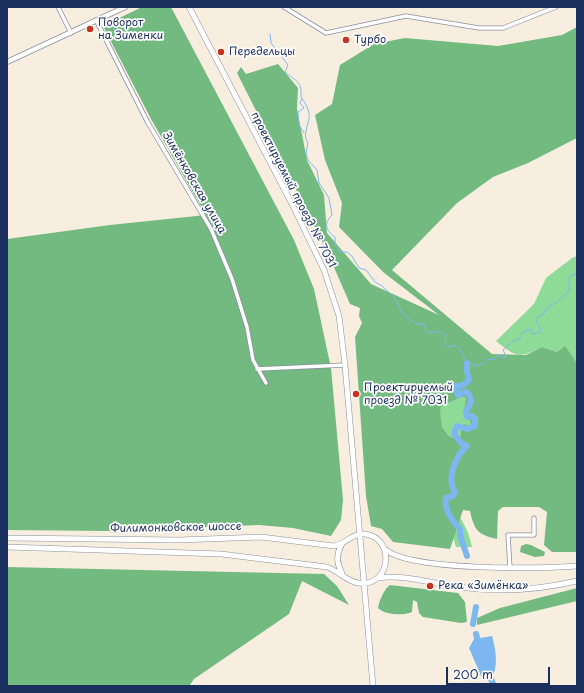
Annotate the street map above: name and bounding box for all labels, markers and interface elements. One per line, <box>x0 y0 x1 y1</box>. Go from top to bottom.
place label: Поворот на Зименки <box>98 16 163 42</box>
marker: Поворот на Зименки <box>85 24 95 34</box>
place label: Турбо <box>354 33 386 47</box>
marker: Турбо <box>341 35 351 45</box>
place label: Передельцы <box>229 45 295 59</box>
marker: Передельцы <box>216 47 226 57</box>
street label: проектируемый проезд № 7031 <box>248 110 338 270</box>
street label: Зимёнковская улица <box>159 130 229 236</box>
place label: Проектируемый проезд № 7031 <box>364 381 453 407</box>
marker: Проектируемый проезд № 7031 <box>351 389 361 399</box>
street label: Филимонковское шоссе <box>110 520 242 536</box>
place label: Река «Зимёнка» <box>438 579 528 593</box>
marker: Река «Зимёнка» <box>425 581 435 591</box>
scale bar <box>448 659 552 685</box>
text: 200 m <box>453 665 493 683</box>

